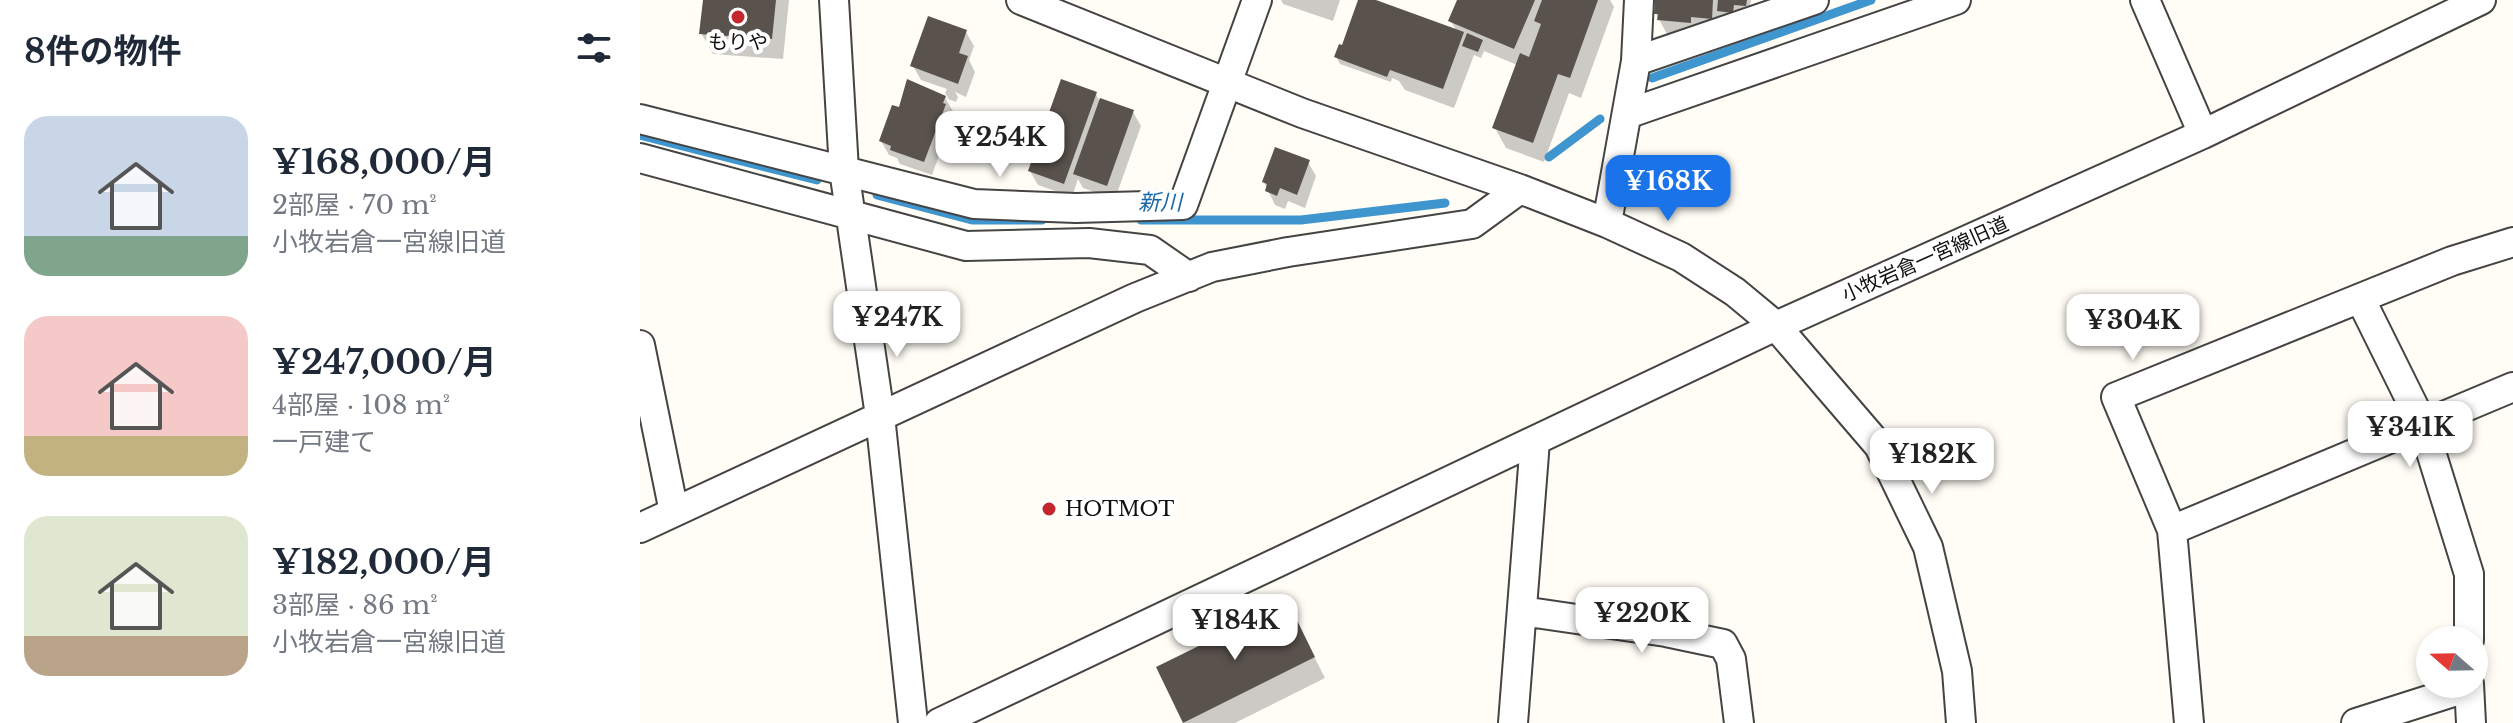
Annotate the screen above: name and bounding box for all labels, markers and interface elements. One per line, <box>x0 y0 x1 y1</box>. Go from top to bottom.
marker: もりや <box>729 8 747 26</box>
icon: filters <box>572 26 616 70</box>
text: 8件の物件 <box>24 30 182 72</box>
place label: もりや <box>708 30 768 54</box>
pin: ¥254K <box>944 111 1056 179</box>
text: ¥254K <box>953 121 1047 153</box>
text: ¥168,000/月 <box>272 141 496 183</box>
icon: home <box>88 148 184 244</box>
pin: ¥168K <box>1612 155 1724 223</box>
text: ¥168K <box>1624 165 1712 197</box>
text: 2部屋 · 70 m² <box>272 189 437 221</box>
water label: 新川 <box>1138 189 1184 216</box>
street label: 小牧岩倉一宮線旧道 <box>1838 211 2012 307</box>
text: 小牧岩倉一宮線旧道 <box>272 226 506 258</box>
pin: ¥247K <box>841 291 953 359</box>
pin: ¥304K <box>2077 294 2189 362</box>
text: ¥247K <box>851 301 943 333</box>
text: ¥304K <box>2085 304 2181 336</box>
text: ¥247,000/月 <box>272 341 497 383</box>
icon: home <box>88 348 184 444</box>
text: 4部屋 · 108 m² <box>272 389 450 421</box>
pin: ¥341K <box>2354 401 2466 469</box>
text: ¥341K <box>2366 411 2454 443</box>
text: 一戸建て <box>272 426 376 458</box>
pin: ¥182K <box>1876 428 1988 496</box>
text: ¥182K <box>1888 438 1976 470</box>
place label: HOTMOT <box>1065 497 1174 521</box>
marker: HOTMOT <box>1040 500 1058 518</box>
text: ¥182,000/月 <box>272 541 495 583</box>
icon: home <box>88 548 184 644</box>
pin: ¥220K <box>1586 587 1698 655</box>
text: 3部屋 · 86 m² <box>272 589 438 621</box>
pin: ¥184K <box>1179 594 1291 662</box>
text: ¥220K <box>1594 597 1690 629</box>
text: ¥184K <box>1191 604 1279 636</box>
text: 小牧岩倉一宮線旧道 <box>272 626 506 658</box>
north arrow <box>2416 626 2488 698</box>
map controls <box>2416 626 2488 698</box>

